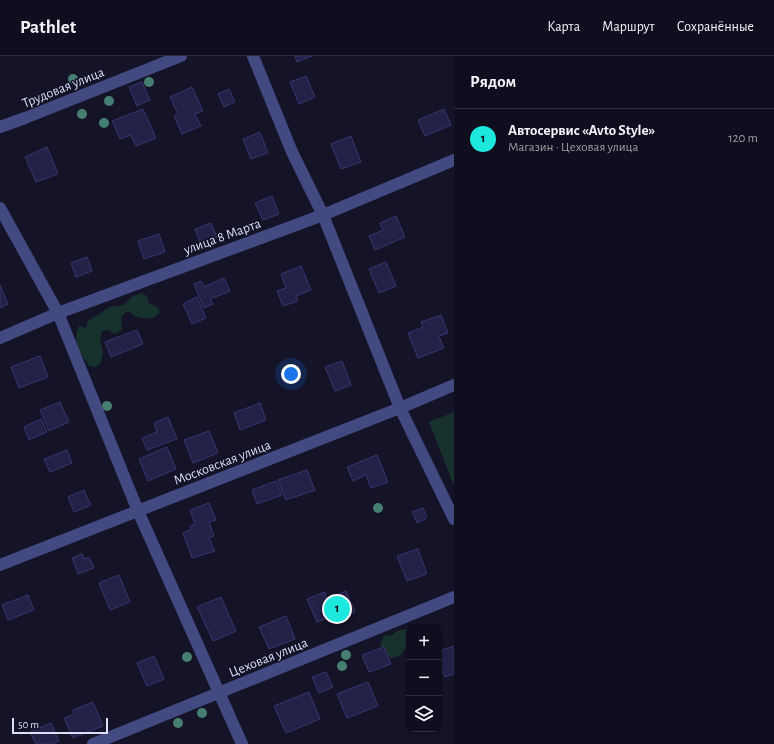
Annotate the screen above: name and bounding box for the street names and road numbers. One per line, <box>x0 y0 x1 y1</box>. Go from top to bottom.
street label: Трудовая улица <box>20 65 107 111</box>
street label: улица 8 Марта <box>181 216 263 258</box>
street label: Московская улица <box>172 438 273 488</box>
street label: Цеховая улица <box>227 636 310 680</box>

